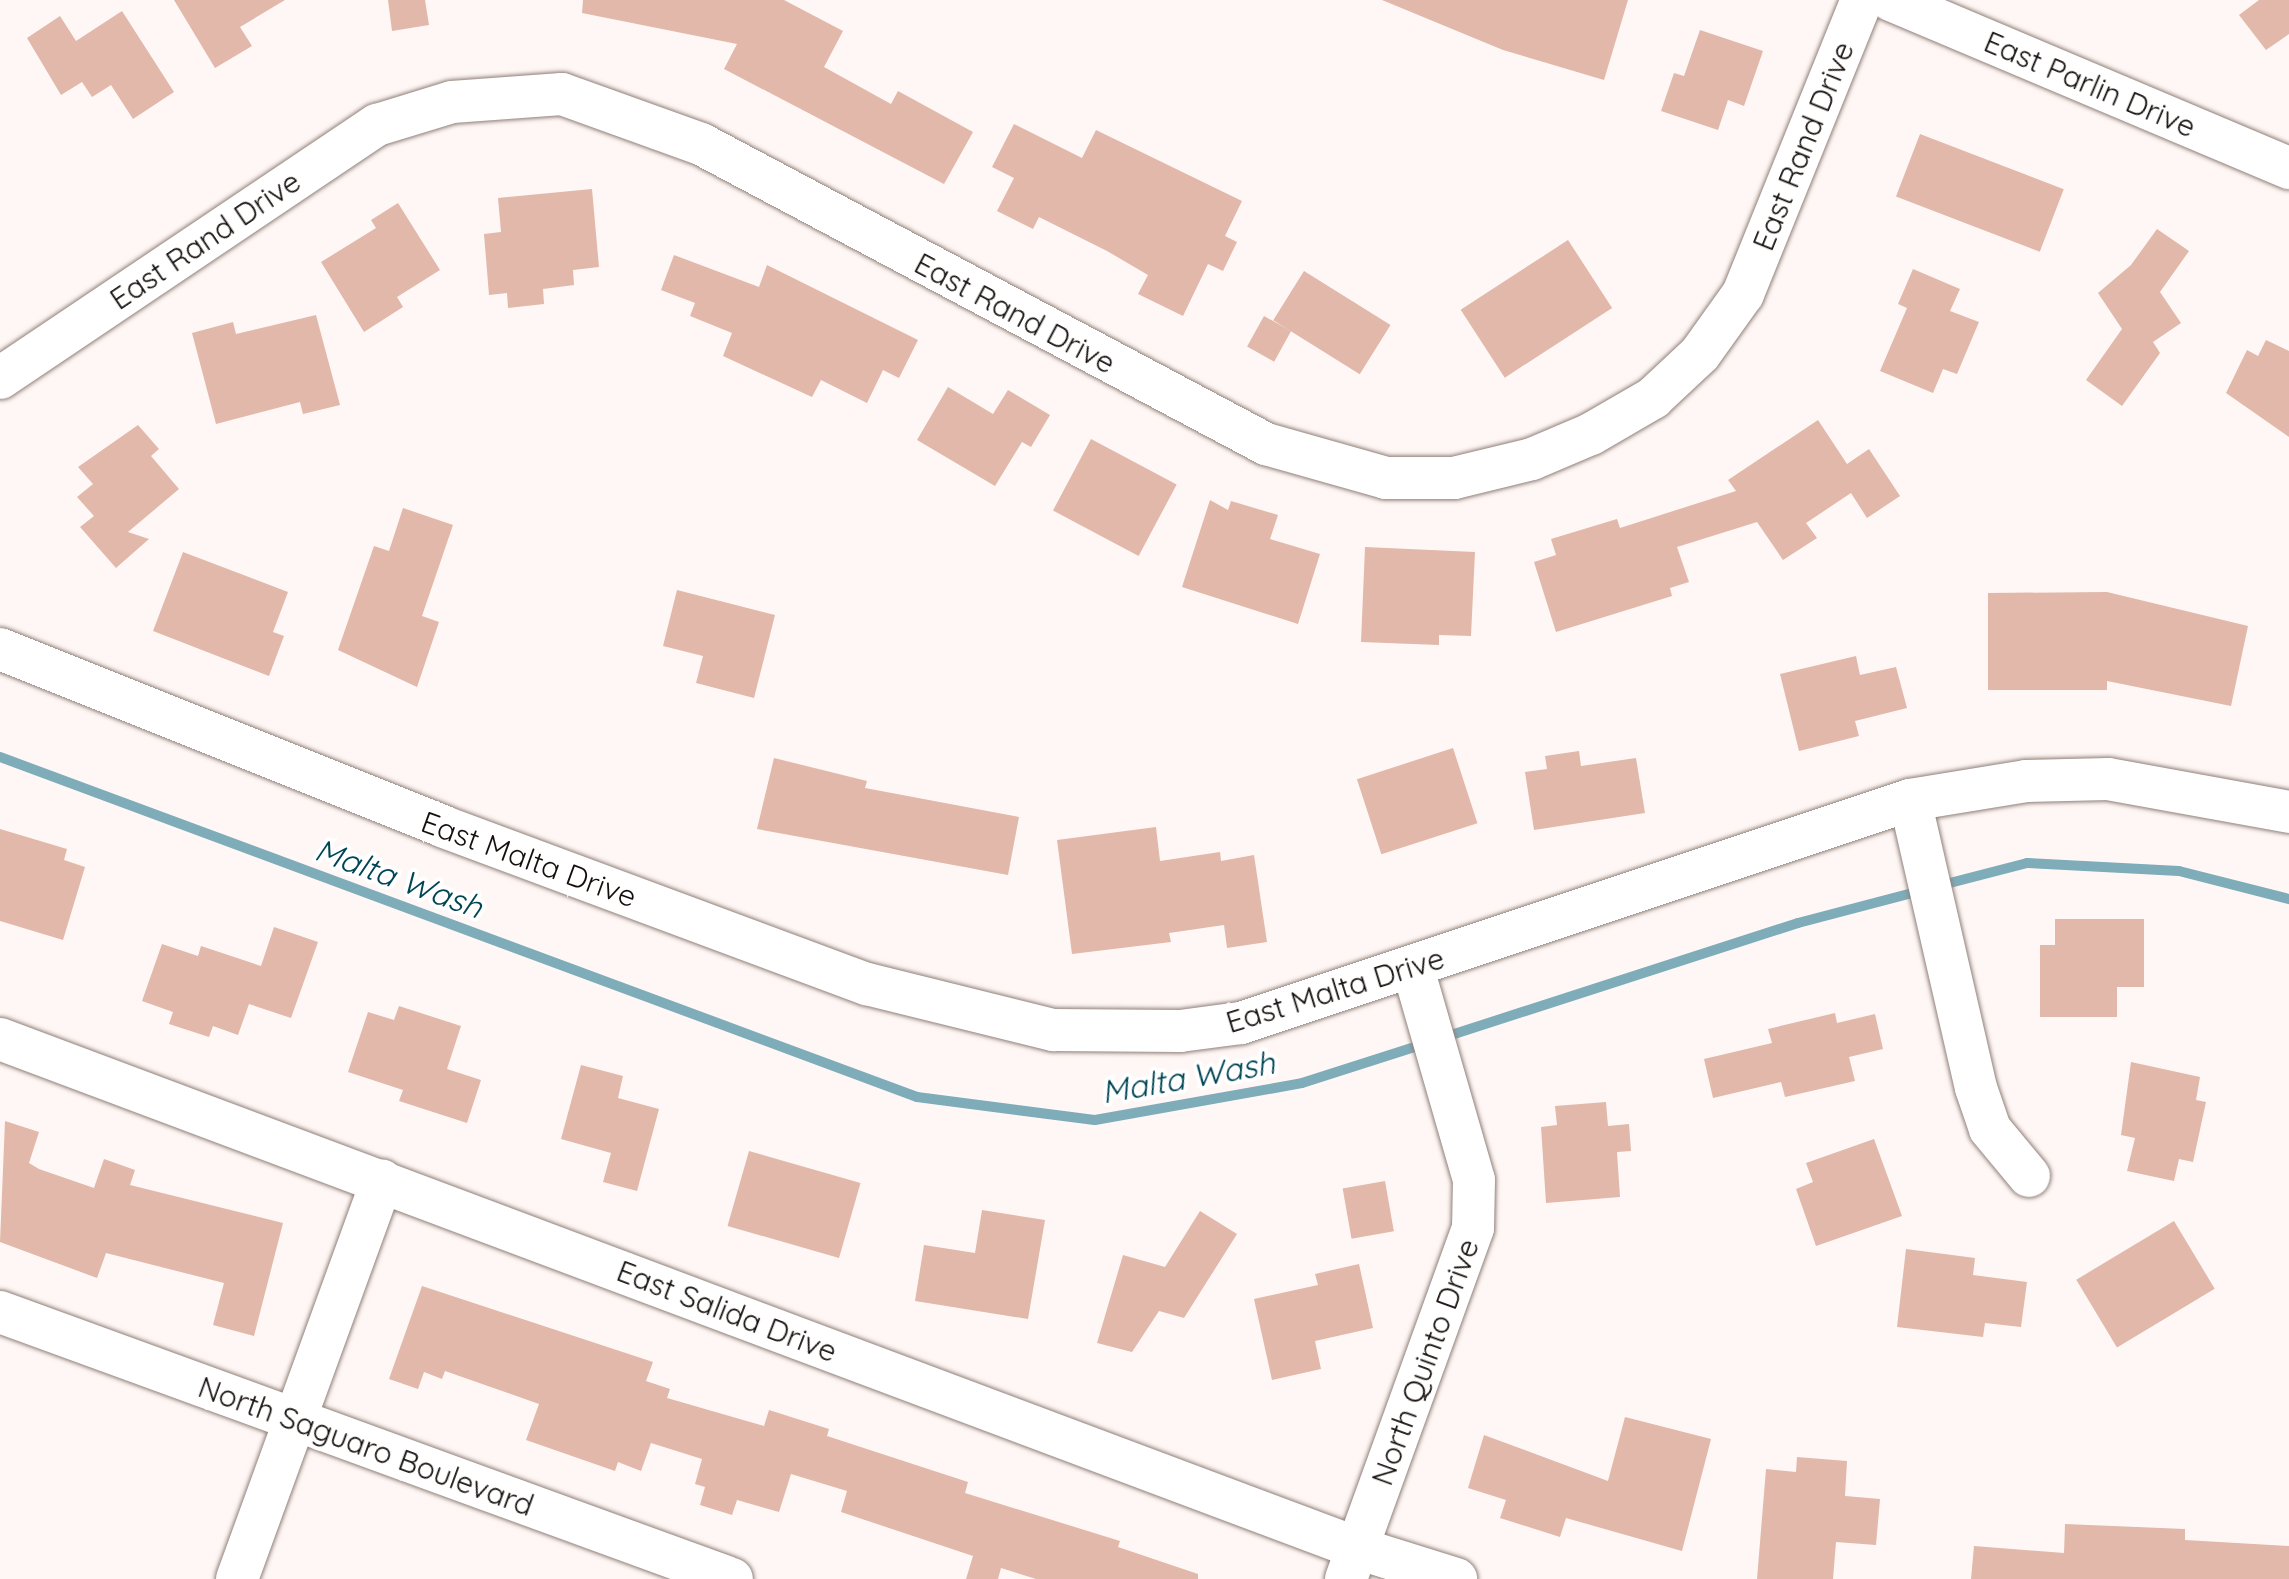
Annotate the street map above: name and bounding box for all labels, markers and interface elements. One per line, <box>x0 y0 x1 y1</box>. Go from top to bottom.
street label: East Parlin Drive <box>1979 23 2201 145</box>
street label: East Rand Drive <box>1745 36 1861 256</box>
street label: East Rand Drive <box>103 163 307 317</box>
street label: East Rand Drive <box>909 245 1121 381</box>
street label: East Malta Drive <box>417 803 641 915</box>
water label: Malta Wash <box>310 830 488 926</box>
street label: East Malta Drive <box>1222 940 1448 1040</box>
water label: Malta Wash <box>1098 1043 1278 1111</box>
street label: North Quinto Drive <box>1364 1234 1486 1490</box>
street label: East Salida Drive <box>612 1252 842 1370</box>
street label: North Saguaro Boulevard <box>194 1369 538 1523</box>

